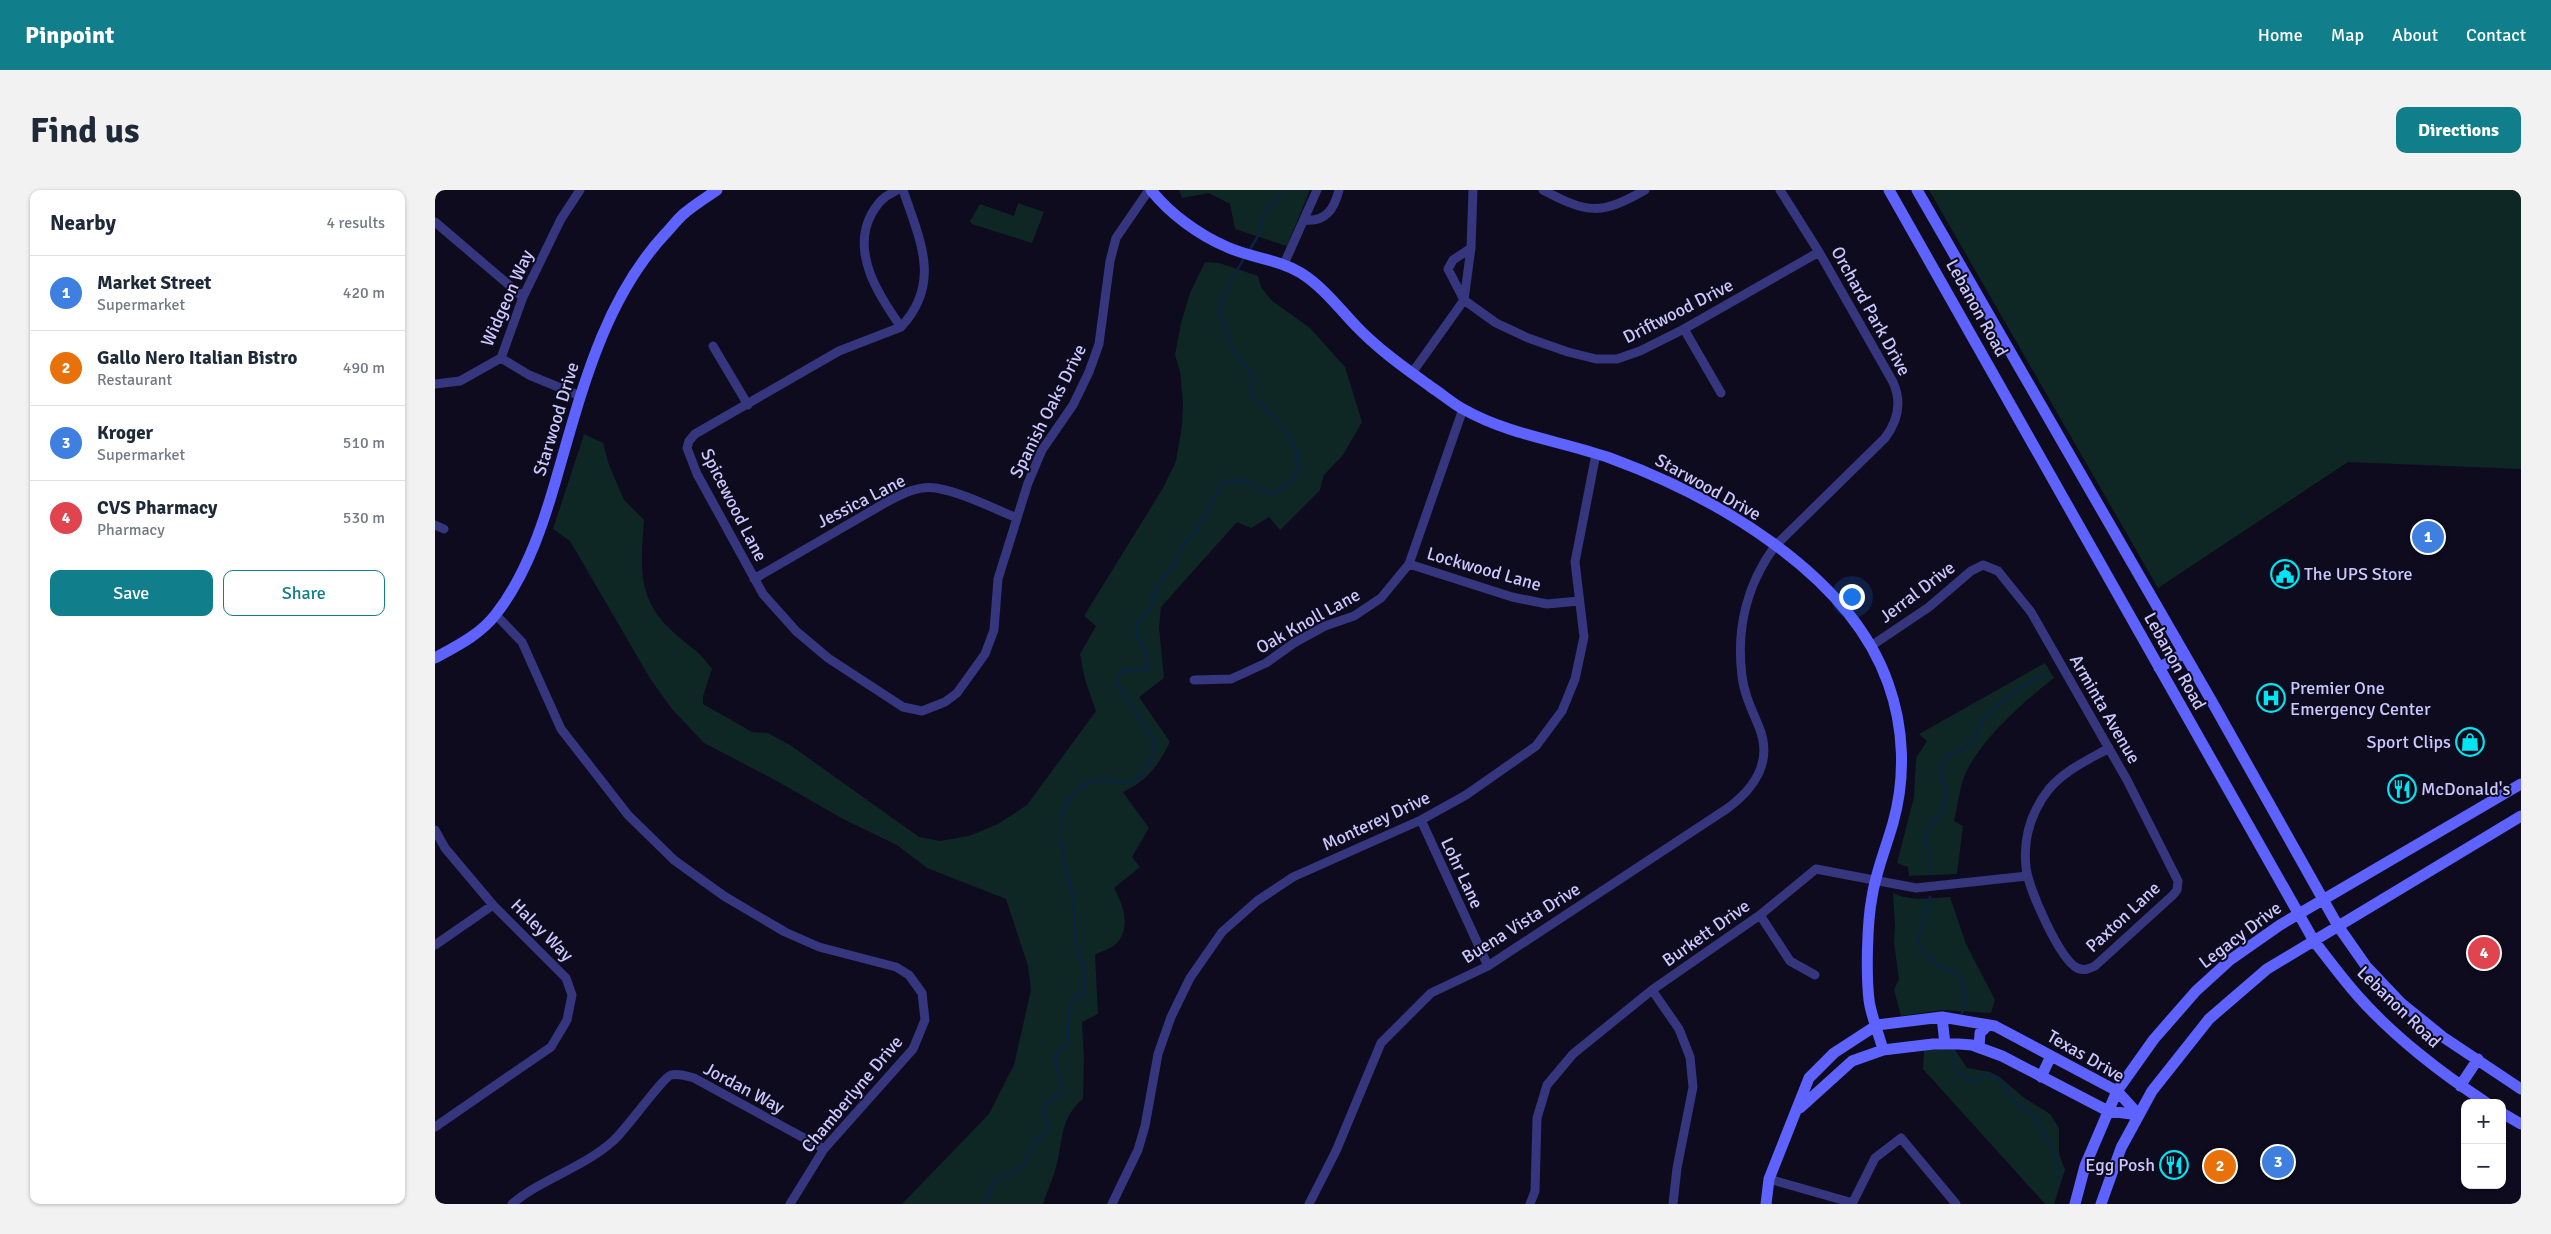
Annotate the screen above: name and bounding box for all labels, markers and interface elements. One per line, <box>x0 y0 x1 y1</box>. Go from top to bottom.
text: Pinpoint <box>25 20 114 50</box>
text: Home <box>2258 24 2303 46</box>
text: Map <box>2331 24 2364 46</box>
text: About <box>2392 24 2438 46</box>
text: Contact <box>2466 24 2526 46</box>
button: Directions <box>2396 107 2521 153</box>
text: Find us <box>30 109 140 152</box>
text: Nearby <box>50 210 116 236</box>
text: 4 results <box>326 213 385 233</box>
street label: Orchard Park Drive <box>1826 243 1916 379</box>
street label: Widgeon Way <box>476 246 538 350</box>
street label: Lebanon Road <box>1941 255 2013 361</box>
text: Market Street <box>97 271 211 295</box>
street label: Driftwood Drive <box>1619 274 1737 348</box>
text: 1 <box>62 283 70 303</box>
text: 420 m <box>343 283 385 303</box>
text: Supermarket <box>97 295 185 315</box>
street label: Spanish Oaks Drive <box>1005 341 1091 481</box>
text: Gallo Nero Italian Bistro <box>97 346 297 370</box>
text: 2 <box>62 358 70 378</box>
text: 490 m <box>343 358 385 378</box>
street label: Starwood Drive <box>528 360 584 478</box>
text: Restaurant <box>97 370 172 390</box>
text: Kroger <box>97 421 153 445</box>
text: 3 <box>62 433 70 453</box>
text: 510 m <box>343 433 385 453</box>
text: Supermarket <box>97 445 185 465</box>
street label: Spicewood Lane <box>696 445 772 565</box>
street label: Starwood Drive <box>1651 449 1765 525</box>
street label: Jessica Lane <box>813 469 909 533</box>
text: CVS Pharmacy <box>97 496 217 520</box>
text: 4 <box>62 508 70 528</box>
text: 530 m <box>343 508 385 528</box>
pin: 1 <box>2412 518 2444 556</box>
text: Pharmacy <box>97 520 165 540</box>
street label: Lockwood Lane <box>1424 542 1544 596</box>
street label: Jerral Drive <box>1875 556 1959 628</box>
public building icon: The UPS Store <box>2270 559 2300 589</box>
place label: The UPS Store <box>2304 563 2413 585</box>
button: Save <box>50 570 213 616</box>
button: Share <box>223 570 385 616</box>
street label: Oak Knoll Lane <box>1252 583 1364 659</box>
your location <box>1839 584 1865 610</box>
street label: Lebanon Road <box>2139 608 2211 714</box>
street label: Arminta Avenue <box>2065 651 2145 767</box>
place label: Premier One Emergency Center <box>2290 677 2431 720</box>
hospital icon: Premier One Emergency Center <box>2256 683 2286 713</box>
shop icon: Sport Clips <box>2455 727 2485 757</box>
place label: Sport Clips <box>2366 731 2451 753</box>
restaurant icon: McDonald's <box>2387 774 2417 804</box>
place label: McDonald's <box>2421 778 2510 800</box>
street label: Monterey Drive <box>1319 786 1433 856</box>
street label: Lohr Lane <box>1436 834 1488 912</box>
street label: Paxton Lane <box>2081 877 2165 957</box>
street label: Buena Vista Drive <box>1458 878 1584 968</box>
street label: Haley Way <box>506 894 578 966</box>
street label: Burkett Drive <box>1658 895 1754 971</box>
street label: Legacy Drive <box>2194 897 2286 973</box>
pin: 4 <box>2468 934 2500 972</box>
street label: Lebanon Road <box>2352 962 2446 1052</box>
street label: Texas Drive <box>2043 1025 2129 1087</box>
street label: Chamberlyne Drive <box>797 1031 907 1157</box>
street label: Jordan Way <box>700 1058 789 1119</box>
map controls <box>2461 1099 2506 1189</box>
button: + <box>2461 1099 2506 1144</box>
pin: 3 <box>2262 1143 2294 1181</box>
button: − <box>2461 1144 2506 1189</box>
pin: 2 <box>2204 1147 2236 1185</box>
restaurant icon: Egg Posh <box>2159 1150 2189 1180</box>
place label: Egg Posh <box>2085 1154 2155 1176</box>

